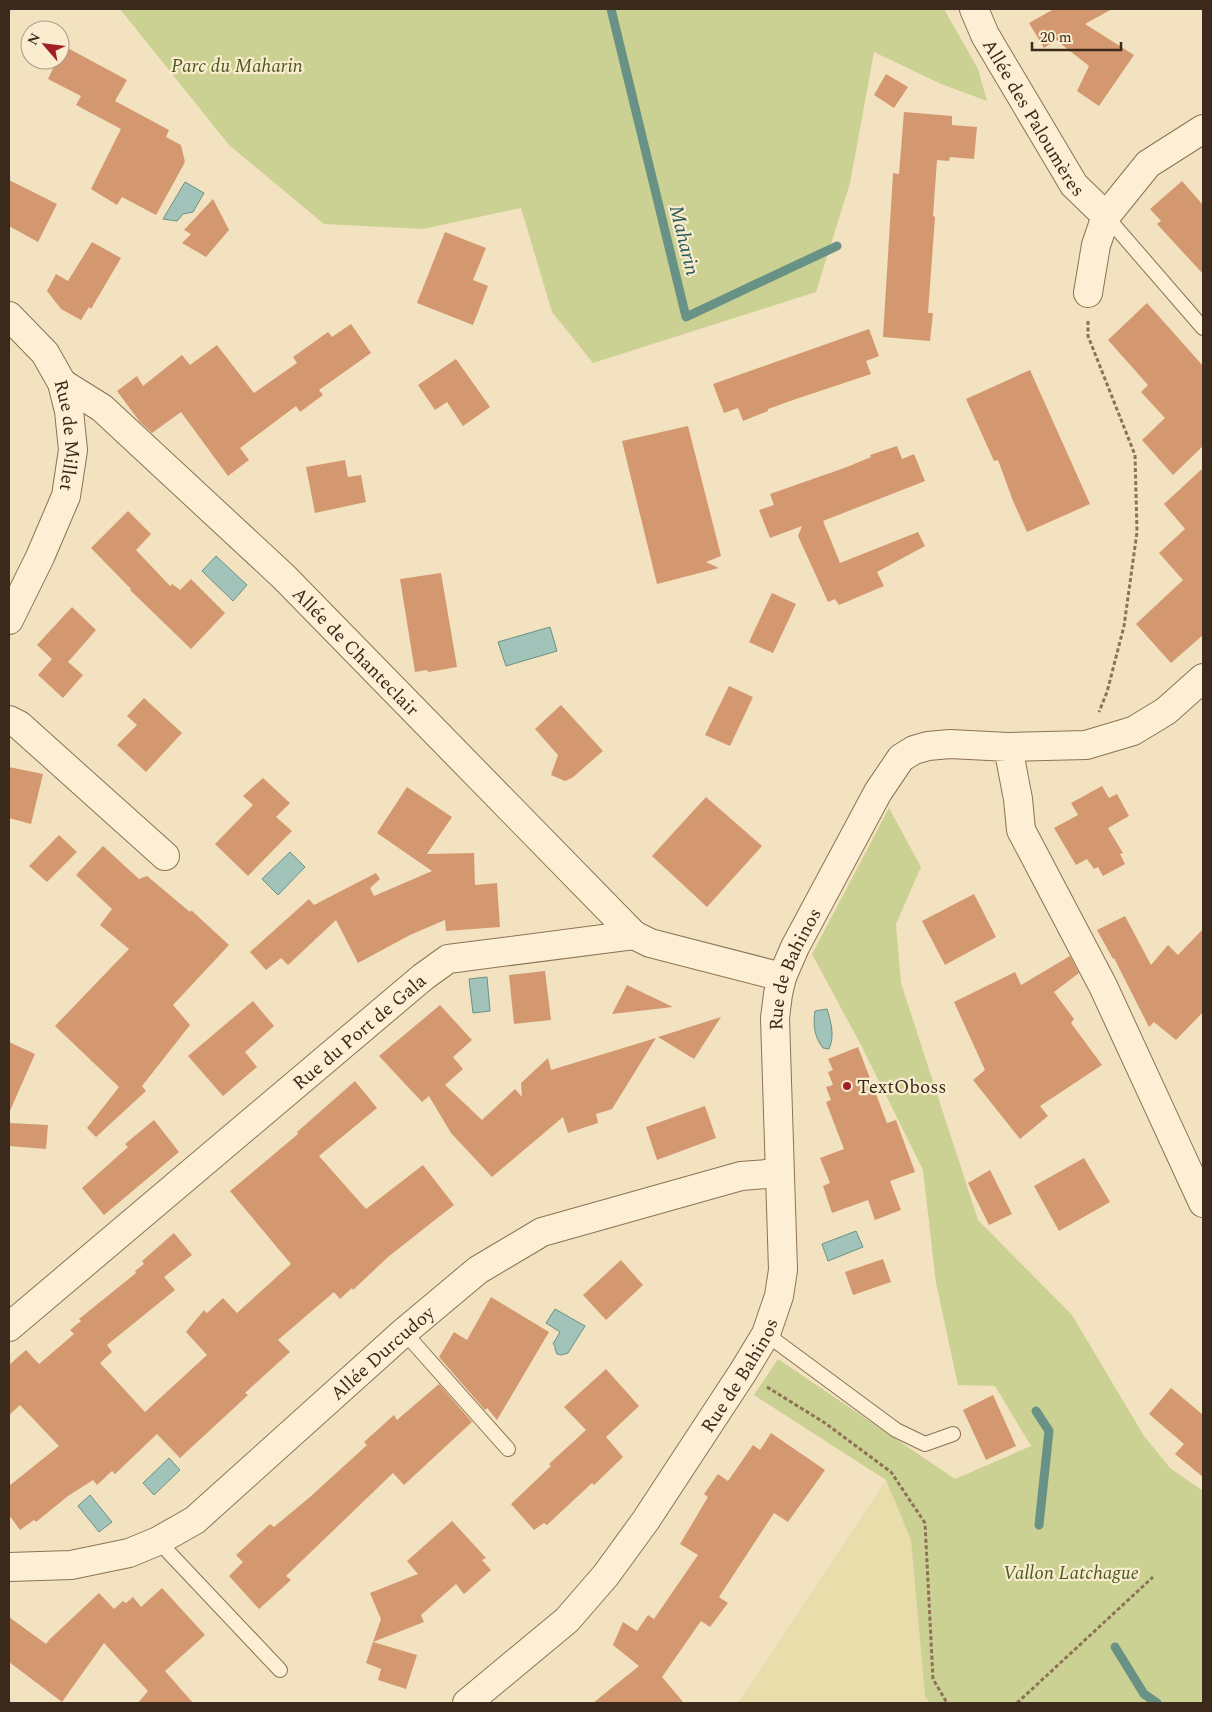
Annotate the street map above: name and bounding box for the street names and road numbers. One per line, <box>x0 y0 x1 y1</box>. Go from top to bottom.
street label: Allée des Paloumères <box>974 34 1091 204</box>
street label: Rue de Millet <box>46 376 87 493</box>
street label: Allée de Chanteclair <box>285 581 426 724</box>
street label: Rue de Bahinos <box>762 903 829 1031</box>
street label: Rue du Port de Gala <box>286 967 434 1098</box>
street label: Allée Durcudoy <box>324 1299 442 1408</box>
street label: Rue de Bahinos <box>694 1315 786 1439</box>

